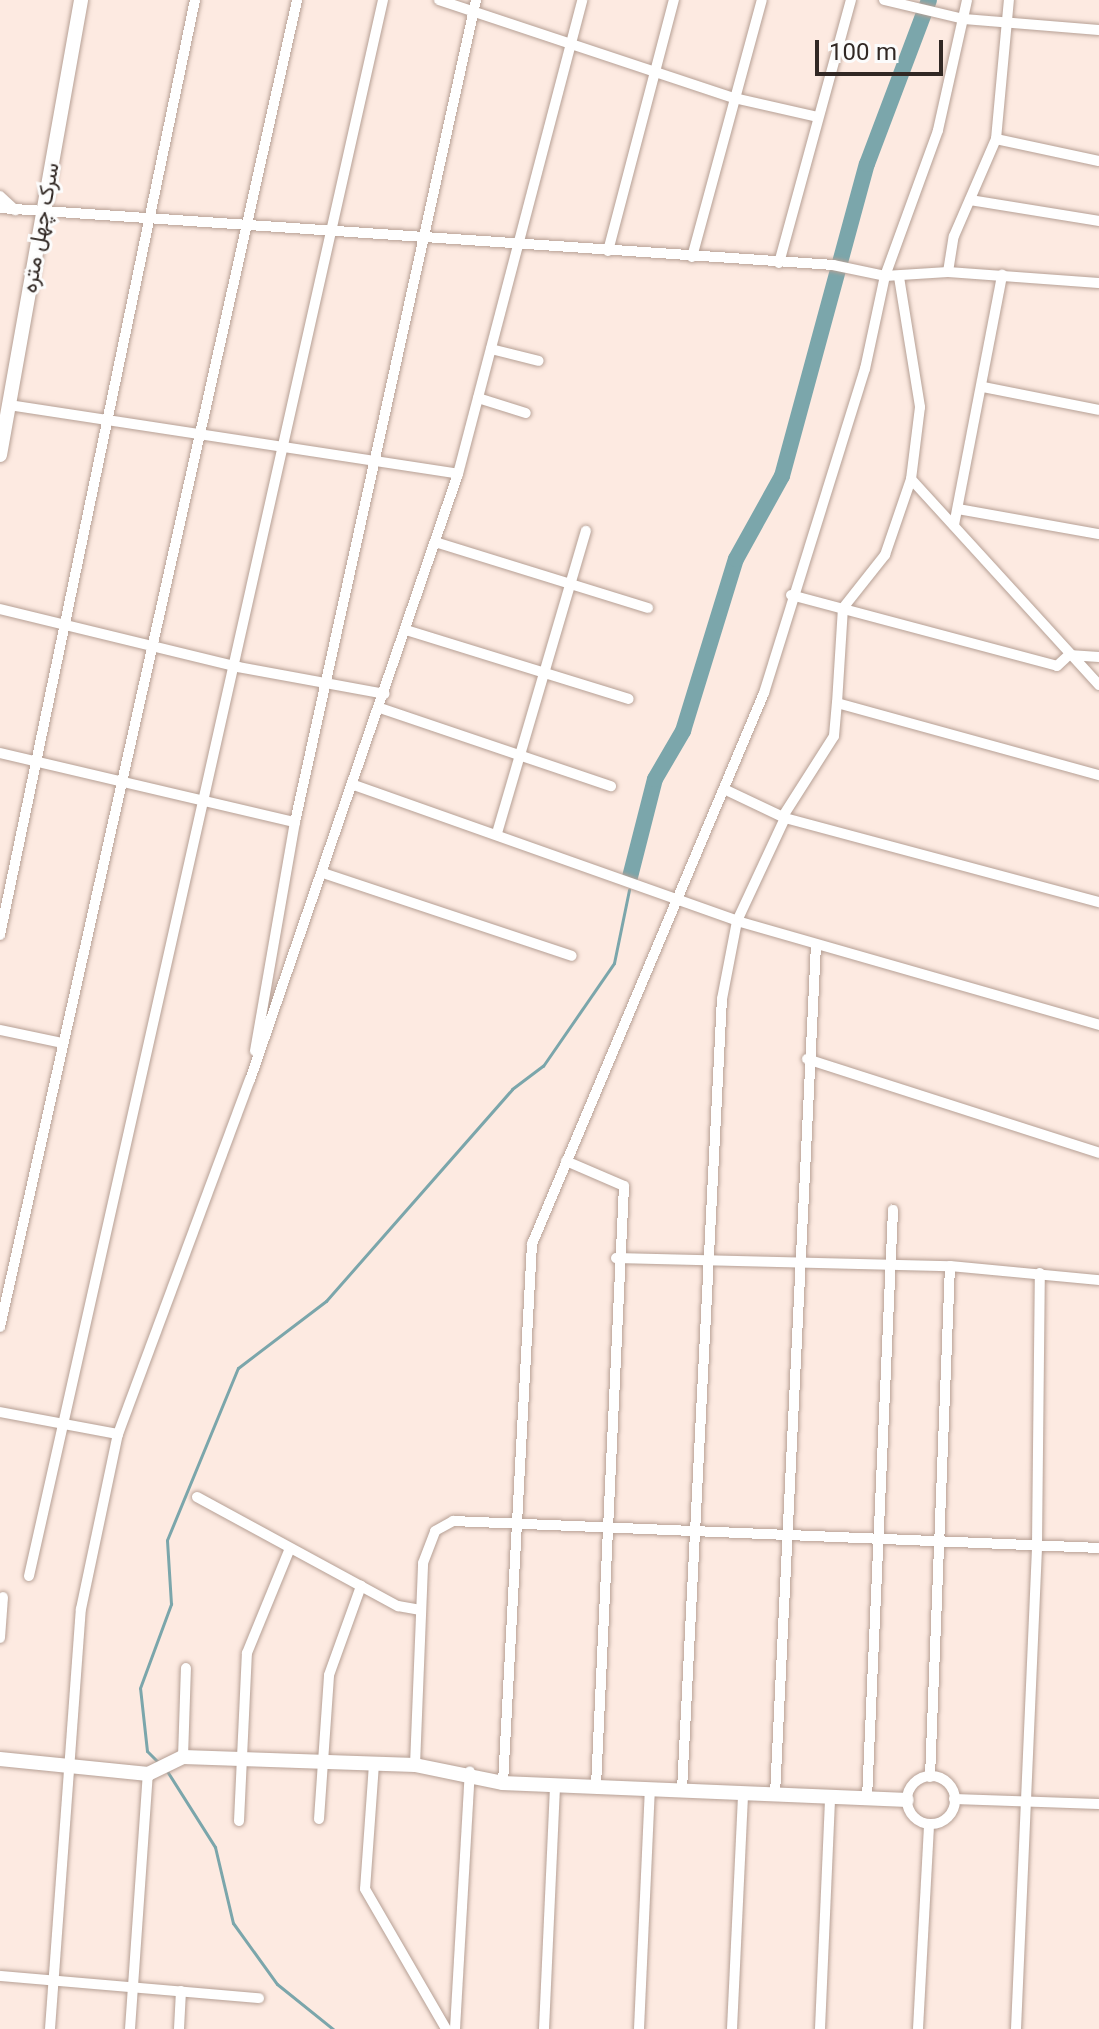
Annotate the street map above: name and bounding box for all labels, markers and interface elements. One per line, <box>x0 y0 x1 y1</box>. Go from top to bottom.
scale bar <box>819 24 947 74</box>
text: 100 m <box>829 35 897 73</box>
street label: سرک چهل متره <box>18 161 66 295</box>

